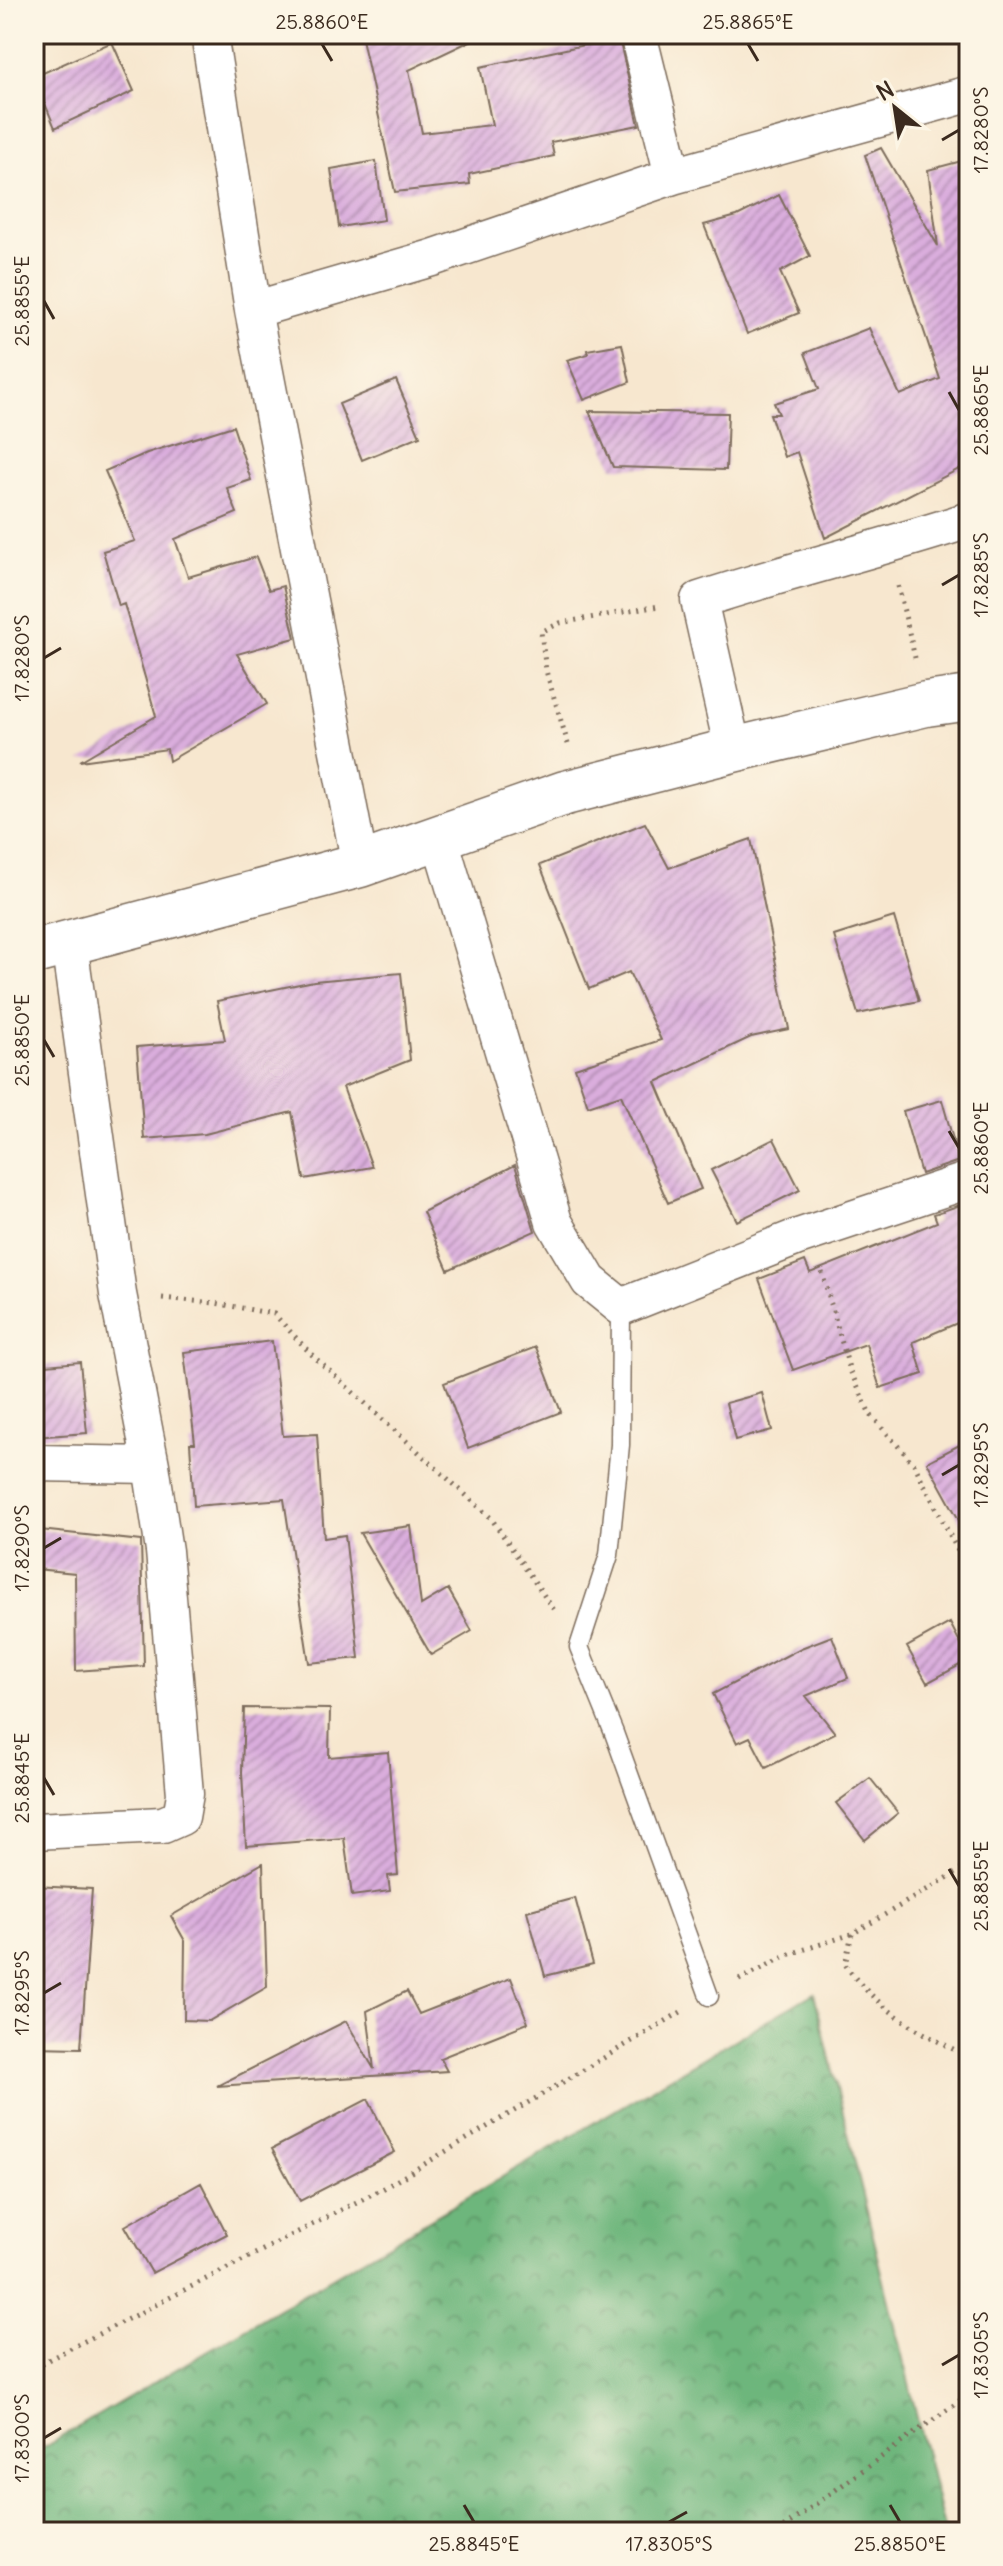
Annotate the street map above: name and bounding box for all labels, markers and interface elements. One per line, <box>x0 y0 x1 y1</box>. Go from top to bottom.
text: 25.8860°E <box>276 9 368 34</box>
text: 25.8865°E <box>702 9 794 34</box>
north arrow <box>855 68 935 148</box>
text: N <box>871 75 899 107</box>
text: 17.8280°S <box>968 87 993 173</box>
text: 25.8855°E <box>9 255 34 347</box>
text: 25.8865°E <box>968 364 993 456</box>
text: 17.8285°S <box>968 532 993 618</box>
text: 17.8280°S <box>9 615 34 701</box>
text: 25.8850°E <box>9 994 34 1086</box>
text: 25.8860°E <box>968 1102 993 1194</box>
text: 17.8295°S <box>968 1422 993 1508</box>
text: 17.8290°S <box>9 1505 34 1591</box>
text: 25.8845°E <box>9 1732 34 1824</box>
text: 25.8855°E <box>968 1840 993 1932</box>
text: 17.8295°S <box>9 1950 34 2036</box>
text: 17.8305°S <box>968 2311 993 2399</box>
text: 17.8300°S <box>9 2394 34 2482</box>
text: 25.8845°E <box>428 2531 520 2556</box>
text: 17.8305°S <box>625 2531 713 2556</box>
text: 25.8850°E <box>854 2531 946 2556</box>

